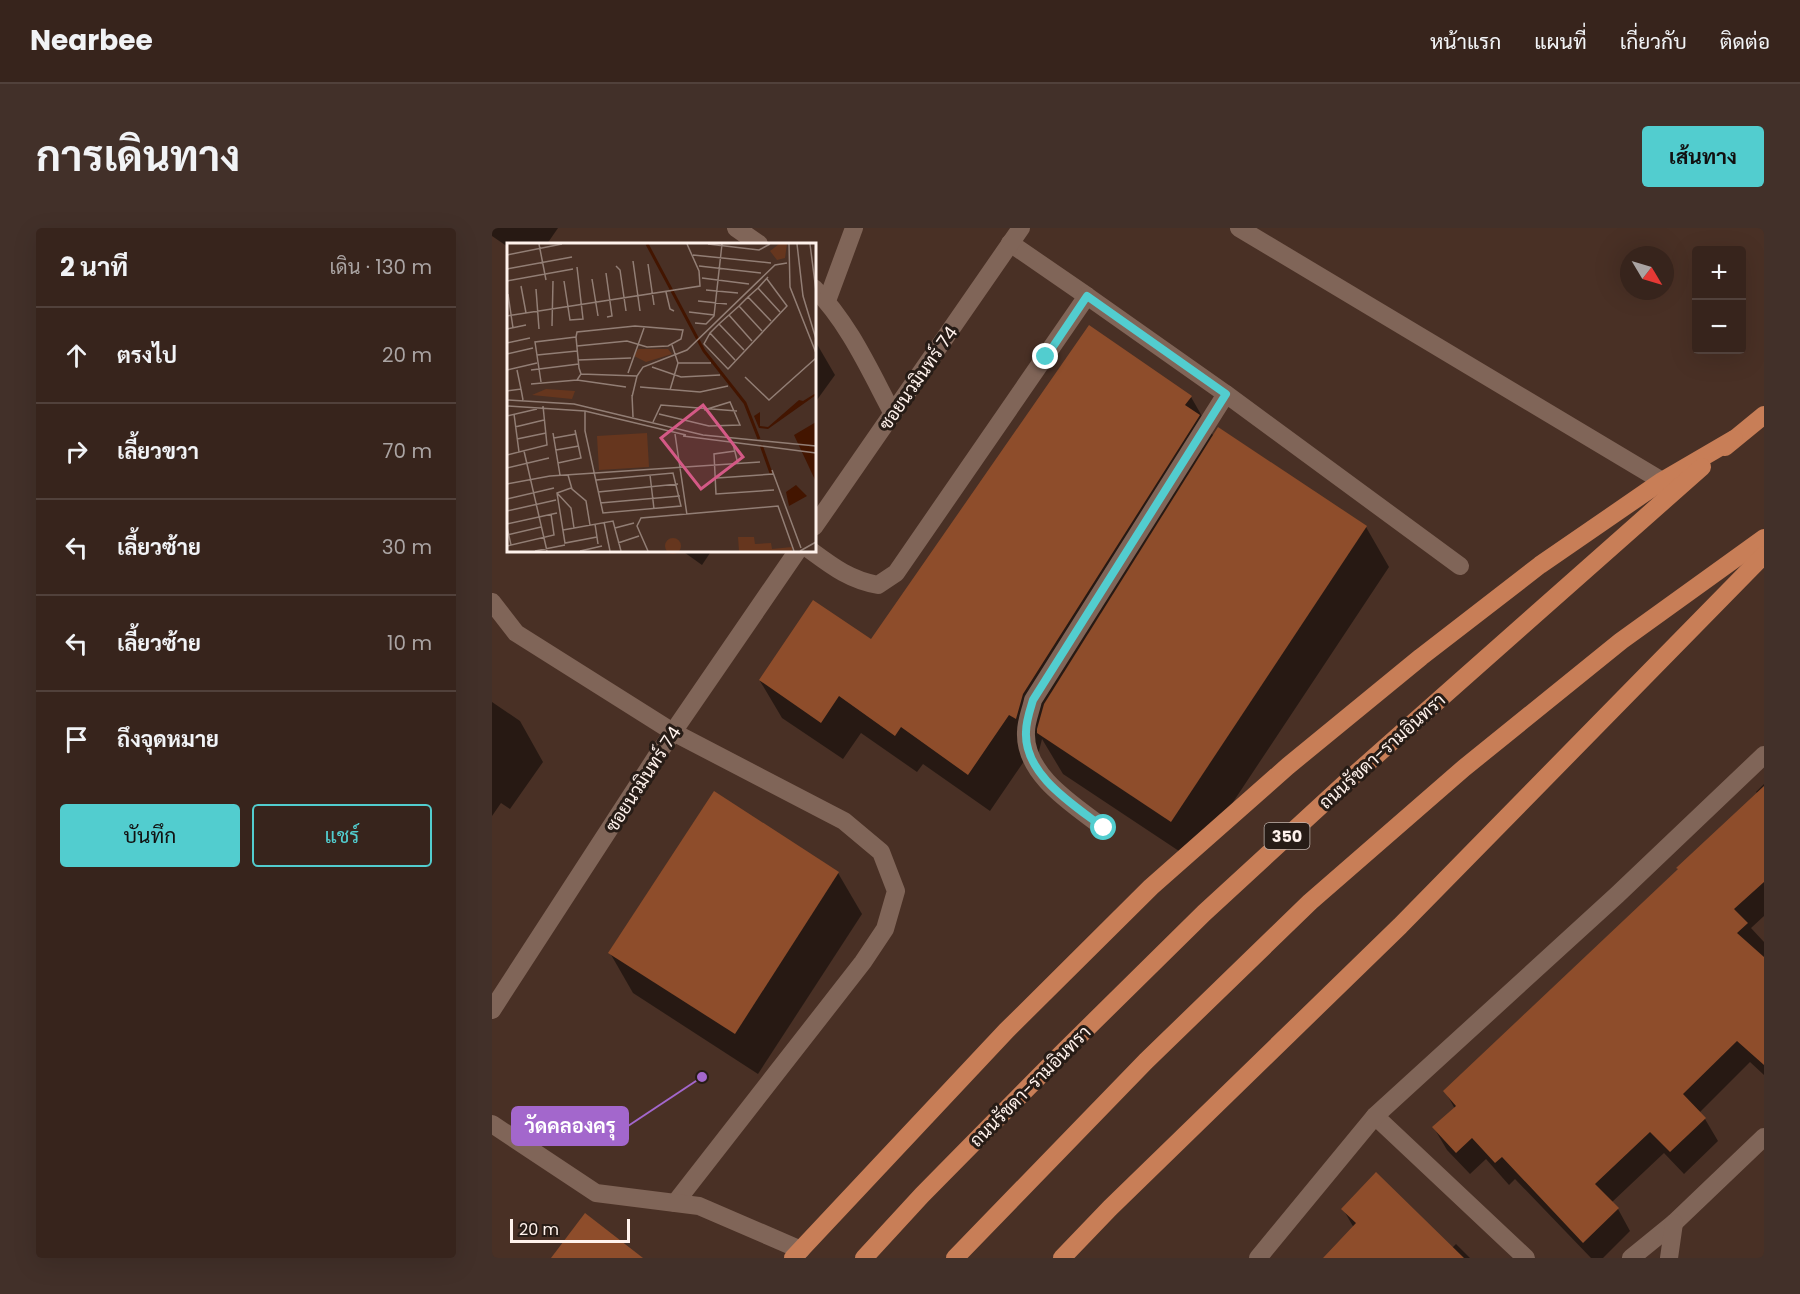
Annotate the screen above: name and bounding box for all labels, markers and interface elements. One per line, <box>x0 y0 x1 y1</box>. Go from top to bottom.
text: Nearbee <box>30 21 153 60</box>
text: หน้าแรก <box>1430 27 1501 56</box>
text: แผนที่ <box>1534 27 1587 56</box>
text: เกี่ยวกับ <box>1620 27 1687 56</box>
text: ติดต่อ <box>1720 27 1770 56</box>
button: เส้นทาง <box>1642 126 1764 187</box>
text: การเดินทาง <box>36 127 240 186</box>
inset map <box>507 243 816 552</box>
north arrow <box>1620 246 1674 300</box>
map controls <box>1692 246 1746 354</box>
button: + <box>1692 246 1746 300</box>
text: 2 นาที <box>60 249 128 285</box>
text: เดิน · 130 m <box>330 253 432 281</box>
button: − <box>1692 300 1746 354</box>
street label: ซอยนวมินทร์ 74 <box>873 321 963 435</box>
icon: ahead <box>60 339 93 372</box>
text: ตรงไป <box>117 340 177 371</box>
text: 20 m <box>382 341 432 369</box>
route end <box>1032 343 1058 369</box>
icon: right <box>60 435 93 468</box>
text: เลี้ยวขวา <box>117 436 199 467</box>
text: 70 m <box>383 437 432 465</box>
icon: left <box>60 531 93 564</box>
text: เลี้ยวซ้าย <box>117 532 201 563</box>
text: 30 m <box>382 533 432 561</box>
icon: left <box>60 627 93 660</box>
text: เลี้ยวซ้าย <box>117 628 201 659</box>
text: 10 m <box>387 629 432 657</box>
street label: ถนนรัชดา-รามอินทรา <box>1313 687 1451 815</box>
street label: ซอยนวมินทร์ 74 <box>599 721 687 837</box>
icon: arrive <box>60 723 93 756</box>
text: ถึงจุดหมาย <box>117 724 219 755</box>
button: บันทึก <box>60 804 240 867</box>
button: แชร์ <box>252 804 432 867</box>
route start <box>1090 814 1116 840</box>
road number: 350 <box>1264 823 1310 849</box>
street label: ถนนรัชดา-รามอินทรา <box>964 1020 1096 1152</box>
callout: วัดคลองครุ <box>512 1107 628 1145</box>
text: วัดคลองครุ <box>524 1112 616 1141</box>
scale bar <box>510 1216 630 1244</box>
text: 20 m <box>519 1218 559 1241</box>

